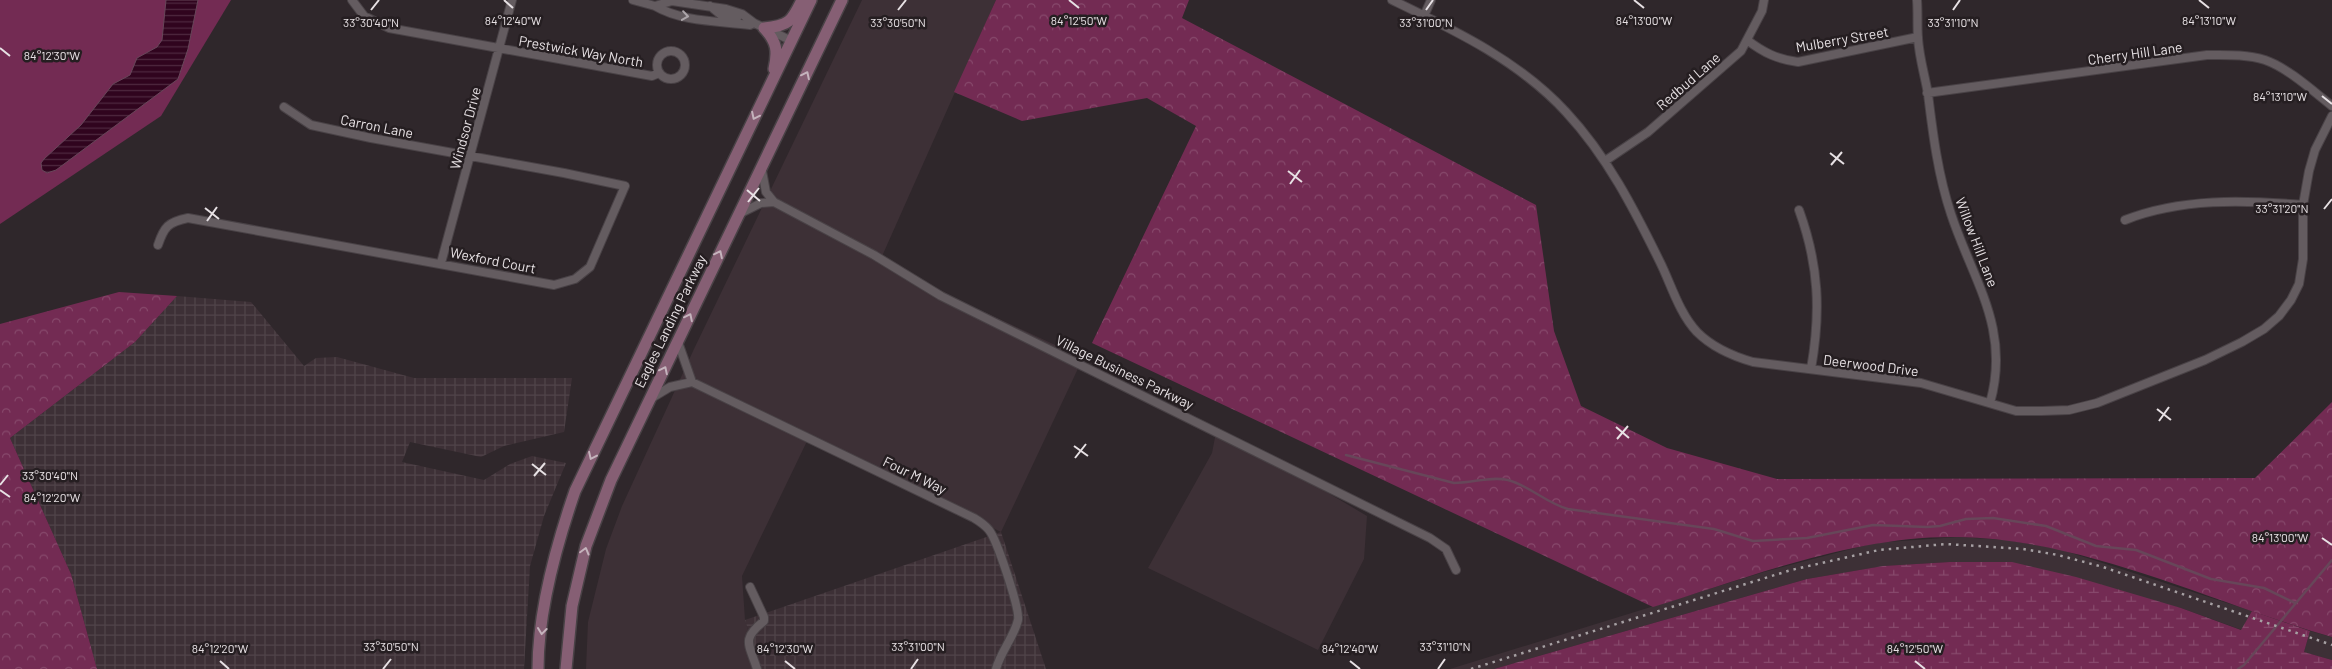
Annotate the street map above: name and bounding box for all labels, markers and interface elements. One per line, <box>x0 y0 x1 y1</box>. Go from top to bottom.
one-way arrow <box>681 11 689 21</box>
text: 84°12'40"W <box>485 13 542 27</box>
text: 84°12'50"W <box>1051 13 1108 27</box>
text: 84°13'00"W <box>1616 13 1673 27</box>
text: 84°13'10"W <box>2182 13 2236 27</box>
text: 33°30'40"N <box>343 15 399 29</box>
text: 33°30'50"N <box>870 15 926 29</box>
text: 33°31'00"N <box>1399 15 1453 29</box>
text: 33°31'10"N <box>1927 15 1979 29</box>
street label: Mulberry Street <box>1794 22 1890 56</box>
street label: Prestwick Way North <box>517 32 645 70</box>
street label: Cherry Hill Lane <box>2087 38 2183 68</box>
text: 84°12'30"W <box>24 48 81 62</box>
street label: Redbud Lane <box>1653 49 1723 113</box>
one-way arrow <box>800 72 810 81</box>
street label: Windsor Drive <box>446 85 484 171</box>
text: 84°13'10"W <box>2253 89 2307 103</box>
street label: Carron Lane <box>339 111 415 141</box>
one-way arrow <box>751 111 762 120</box>
street label: Willow Hill Lane <box>1952 195 2002 289</box>
text: 33°31'20"N <box>2255 201 2309 215</box>
street label: Wexford Court <box>449 243 537 277</box>
one-way arrow <box>713 250 723 259</box>
street label: Eagles Landing Parkway <box>630 251 710 390</box>
one-way arrow <box>683 313 693 322</box>
street label: Village Business Parkway <box>1053 331 1197 413</box>
street label: Deerwood Drive <box>1822 351 1920 379</box>
one-way arrow <box>657 366 668 375</box>
one-way arrow <box>587 451 598 460</box>
street label: Four M Way <box>881 452 950 498</box>
text: 33°30'40"N <box>22 468 78 482</box>
text: 84°12'20"W <box>24 490 81 504</box>
text: 84°13'00"W <box>2252 530 2309 544</box>
one-way arrow <box>579 546 590 555</box>
one-way arrow <box>537 627 548 635</box>
text: 33°30'50"N <box>363 639 419 653</box>
text: 33°31'00"N <box>891 639 945 653</box>
text: 33°31'10"N <box>1419 639 1471 653</box>
text: 84°12'20"W <box>192 641 249 655</box>
text: 84°12'30"W <box>757 641 814 655</box>
text: 84°12'40"W <box>1322 641 1379 655</box>
text: 84°12'50"W <box>1887 641 1944 655</box>

